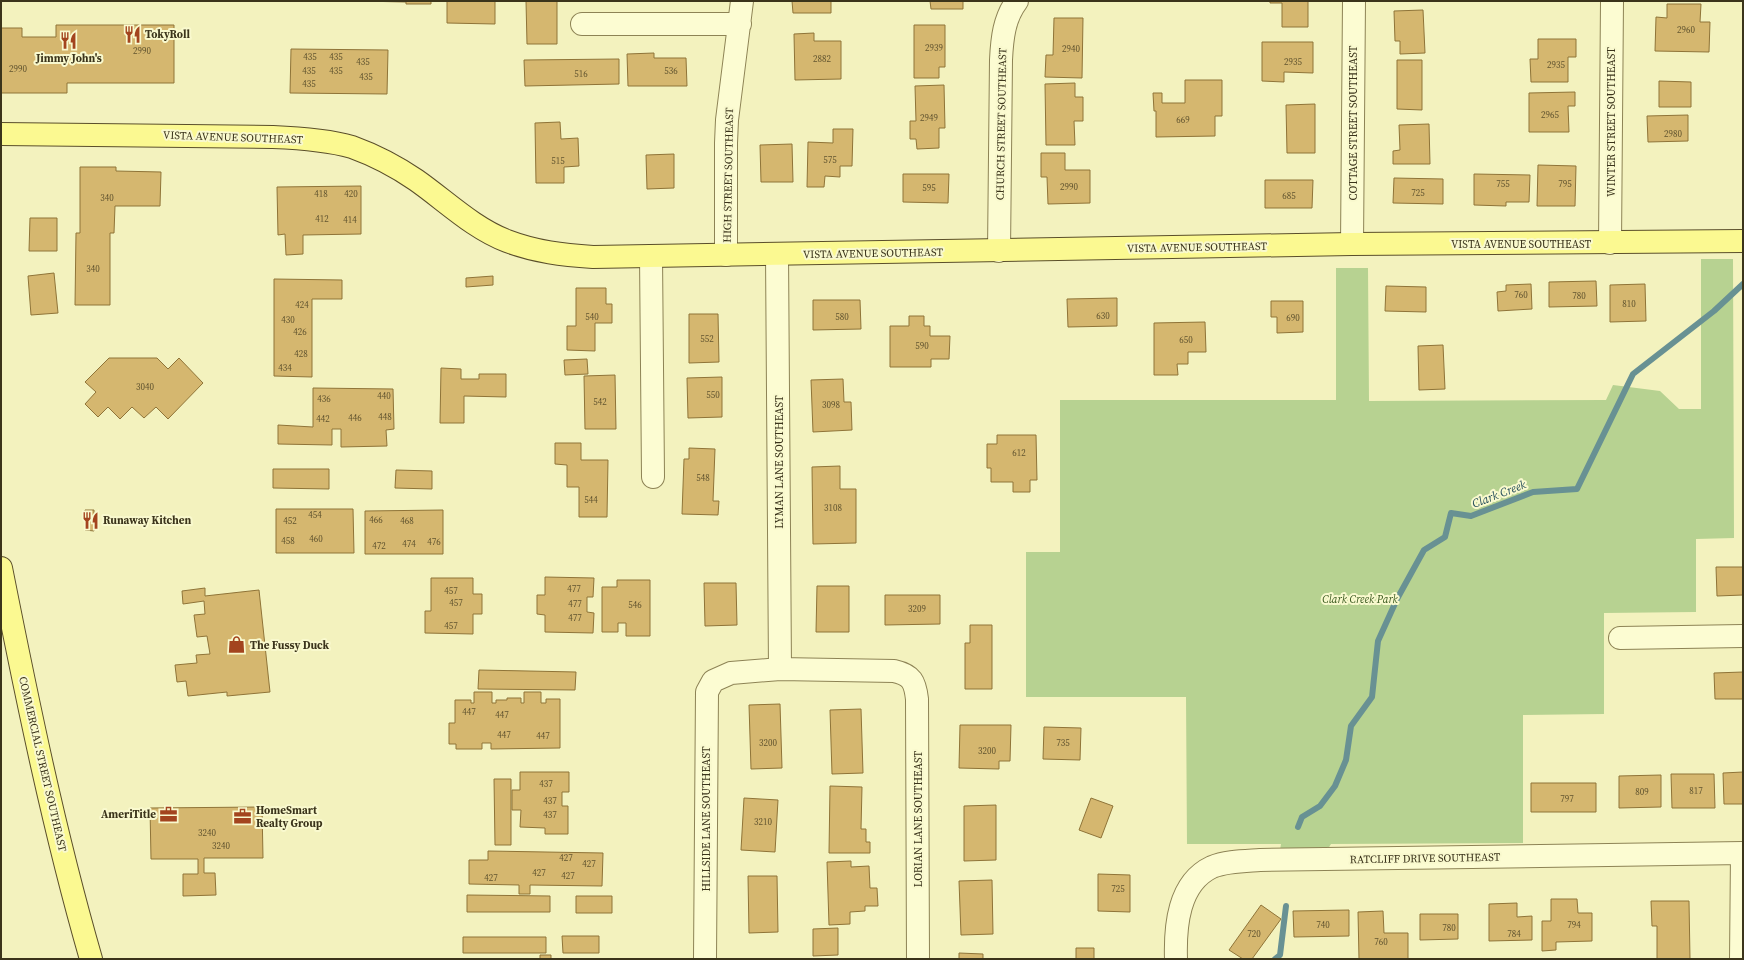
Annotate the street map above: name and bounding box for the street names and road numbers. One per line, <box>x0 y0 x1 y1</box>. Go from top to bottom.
street label: COTTAGE STREET SOUTHEAST <box>1346 45 1361 200</box>
street label: CHURCH STREET SOUTHEAST <box>993 47 1010 200</box>
street label: WINTER STREET SOUTHEAST <box>1604 47 1619 197</box>
street label: HIGH STREET SOUTHEAST <box>720 107 737 243</box>
street label: VISTA AVENUE SOUTHEAST <box>163 128 304 147</box>
street label: VISTA AVENUE SOUTHEAST <box>1451 237 1591 252</box>
street label: VISTA AVENUE SOUTHEAST <box>1127 239 1268 256</box>
street label: VISTA AVENUE SOUTHEAST <box>803 245 944 262</box>
street label: LYMAN LANE SOUTHEAST <box>772 395 787 529</box>
street label: COMMERCIAL STREET SOUTHEAST <box>15 675 70 854</box>
street label: HILLSIDE LANE SOUTHEAST <box>699 746 714 892</box>
street label: LORIAN LANE SOUTHEAST <box>911 750 926 887</box>
street label: RATCLIFF DRIVE SOUTHEAST <box>1349 850 1501 867</box>

